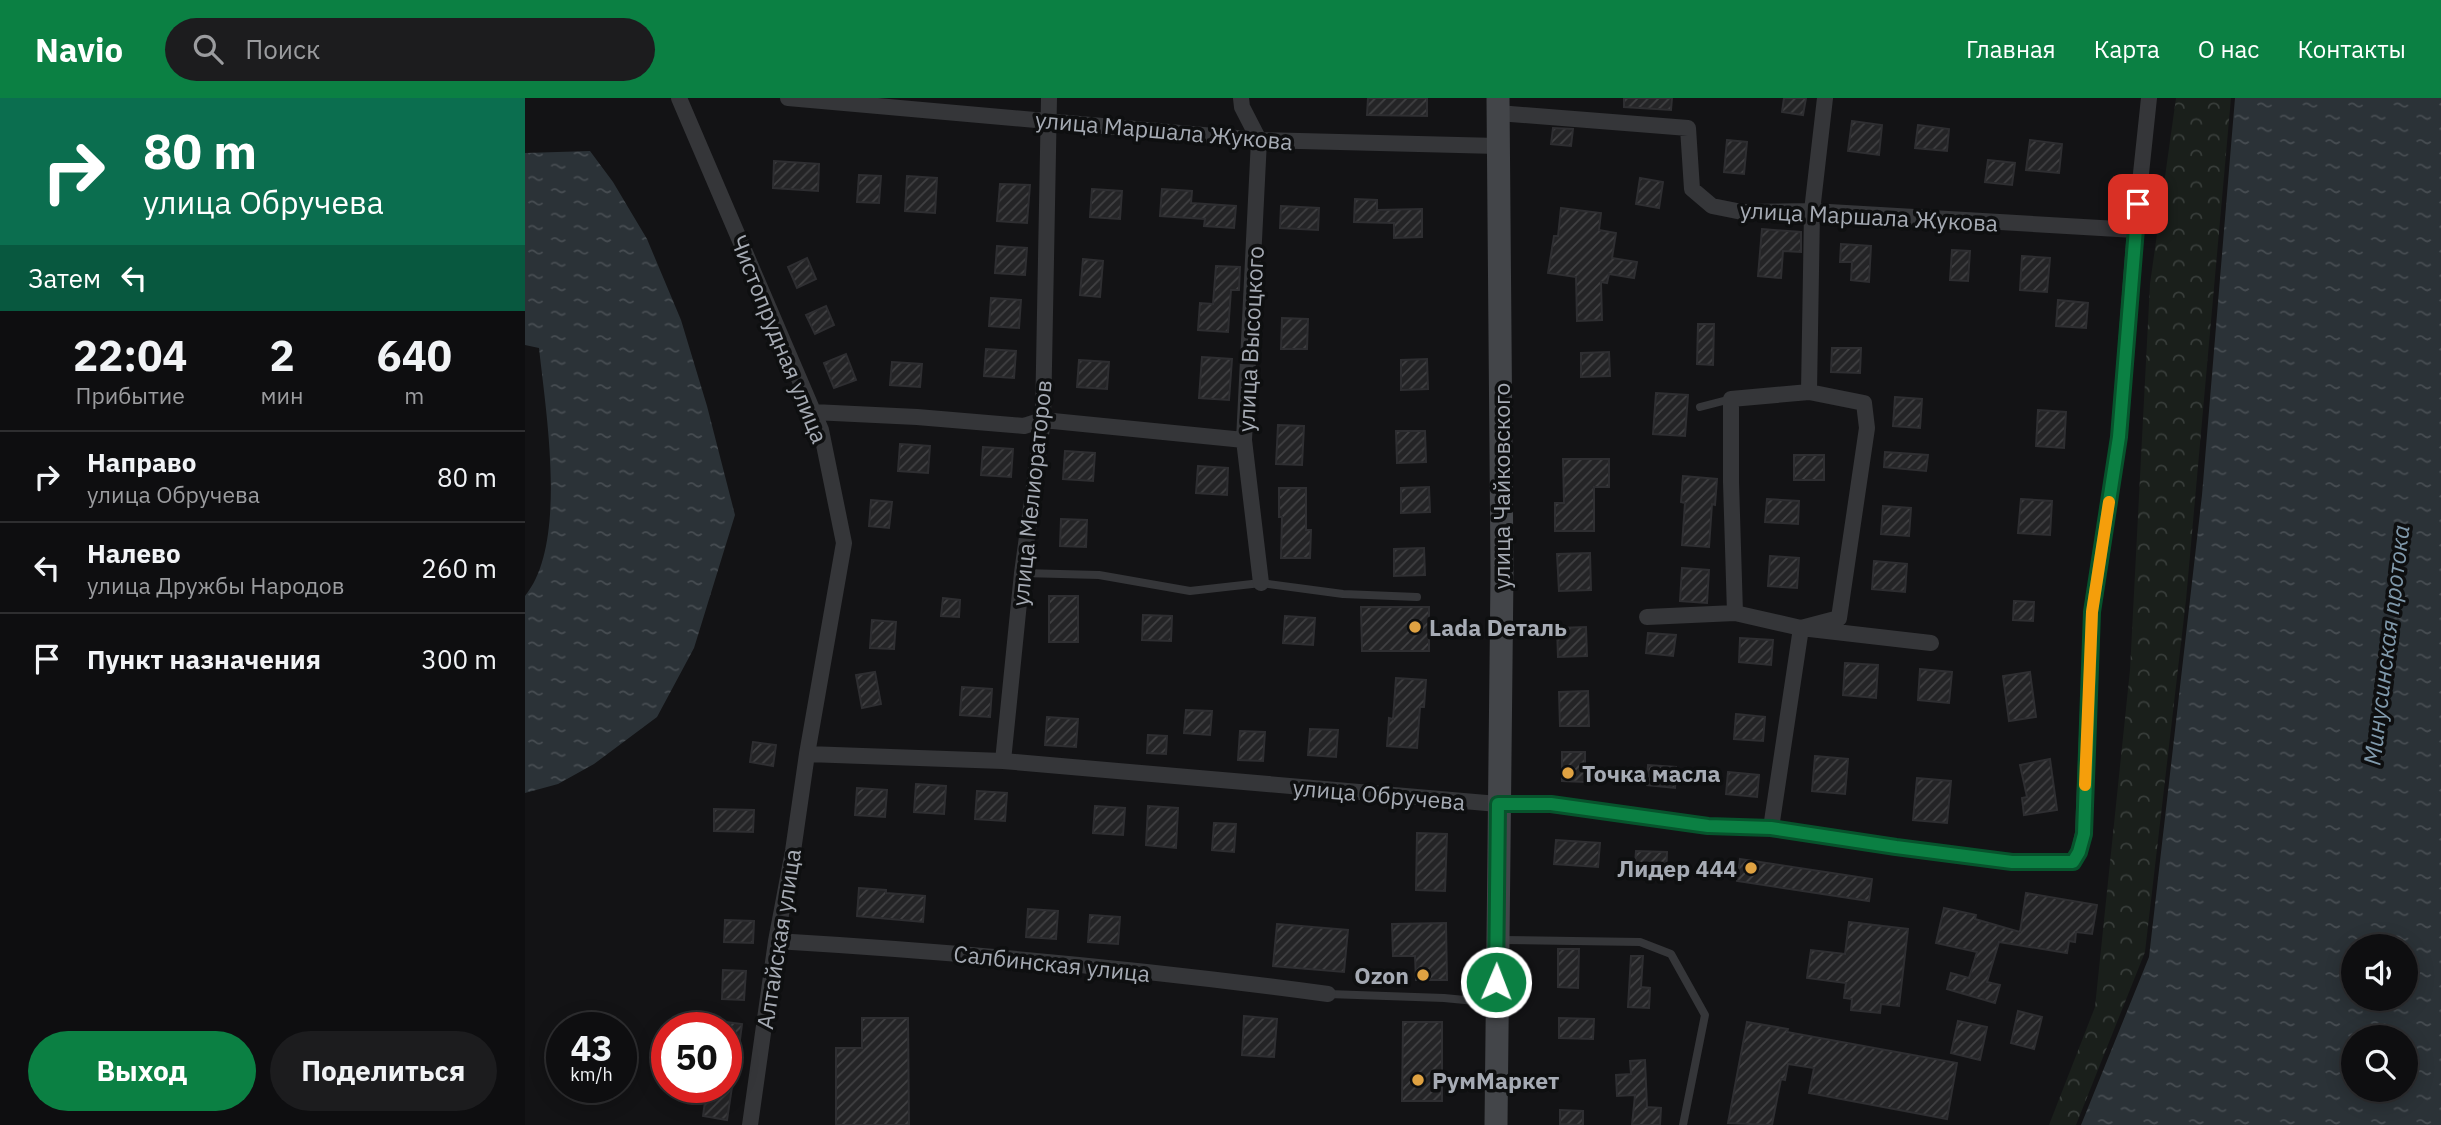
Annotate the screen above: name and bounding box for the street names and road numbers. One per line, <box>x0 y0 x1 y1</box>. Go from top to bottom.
street label: улица Маршала Жукова <box>1034 104 1294 156</box>
street label: улица Маршала Жукова <box>1739 194 1999 238</box>
street label: Чистопрудная улица <box>725 230 835 448</box>
street label: улица Высоцкого <box>1230 245 1270 433</box>
street label: улица Мелиораторов <box>1004 378 1058 608</box>
street label: улица Чайковского <box>1486 383 1516 589</box>
street label: улица Обручева <box>1291 772 1467 816</box>
street label: Алтайская улица <box>749 847 807 1031</box>
street label: Салбинская улица <box>952 938 1152 988</box>

